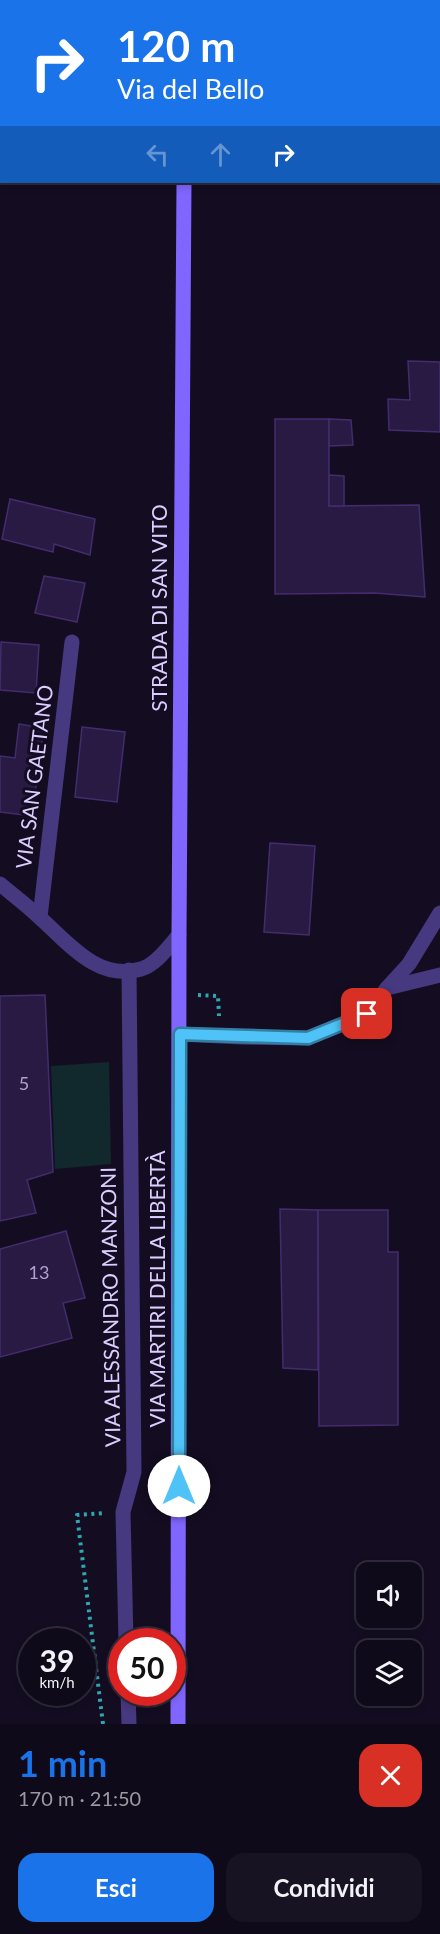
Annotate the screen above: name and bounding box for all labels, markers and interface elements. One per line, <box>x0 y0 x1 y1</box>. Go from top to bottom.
text: 120 m <box>117 21 235 71</box>
icon: right <box>18 24 96 102</box>
text: Via del Bello <box>117 72 264 105</box>
icon: left <box>141 138 174 171</box>
icon: ahead <box>204 138 237 171</box>
icon: right <box>267 138 300 171</box>
street label: STRADA DI SAN VITO <box>146 504 171 712</box>
street label: VIA SAN GAETANO <box>10 683 57 870</box>
pin <box>341 988 392 1039</box>
icon: arrive <box>350 997 383 1030</box>
house number: 5 <box>19 1072 29 1094</box>
street label: VIA MARTIRI DELLA LIBERTÀ <box>144 1150 169 1427</box>
street label: VIA ALESSANDRO MANZONI <box>95 1167 124 1447</box>
house number: 13 <box>29 1261 49 1283</box>
position arrow <box>147 1454 211 1518</box>
map controls <box>356 1562 422 1706</box>
button: sound <box>356 1562 422 1628</box>
speed limit sign: 50 <box>108 1628 186 1706</box>
button: layers <box>356 1640 422 1706</box>
text: 39 <box>40 1642 74 1678</box>
text: km/h <box>39 1673 75 1691</box>
text: 1 min <box>18 1741 107 1785</box>
button: close <box>359 1744 422 1807</box>
text: 170 m · 21:50 <box>18 1786 141 1810</box>
button: Esci <box>18 1853 214 1922</box>
button: Condividi <box>226 1853 422 1922</box>

